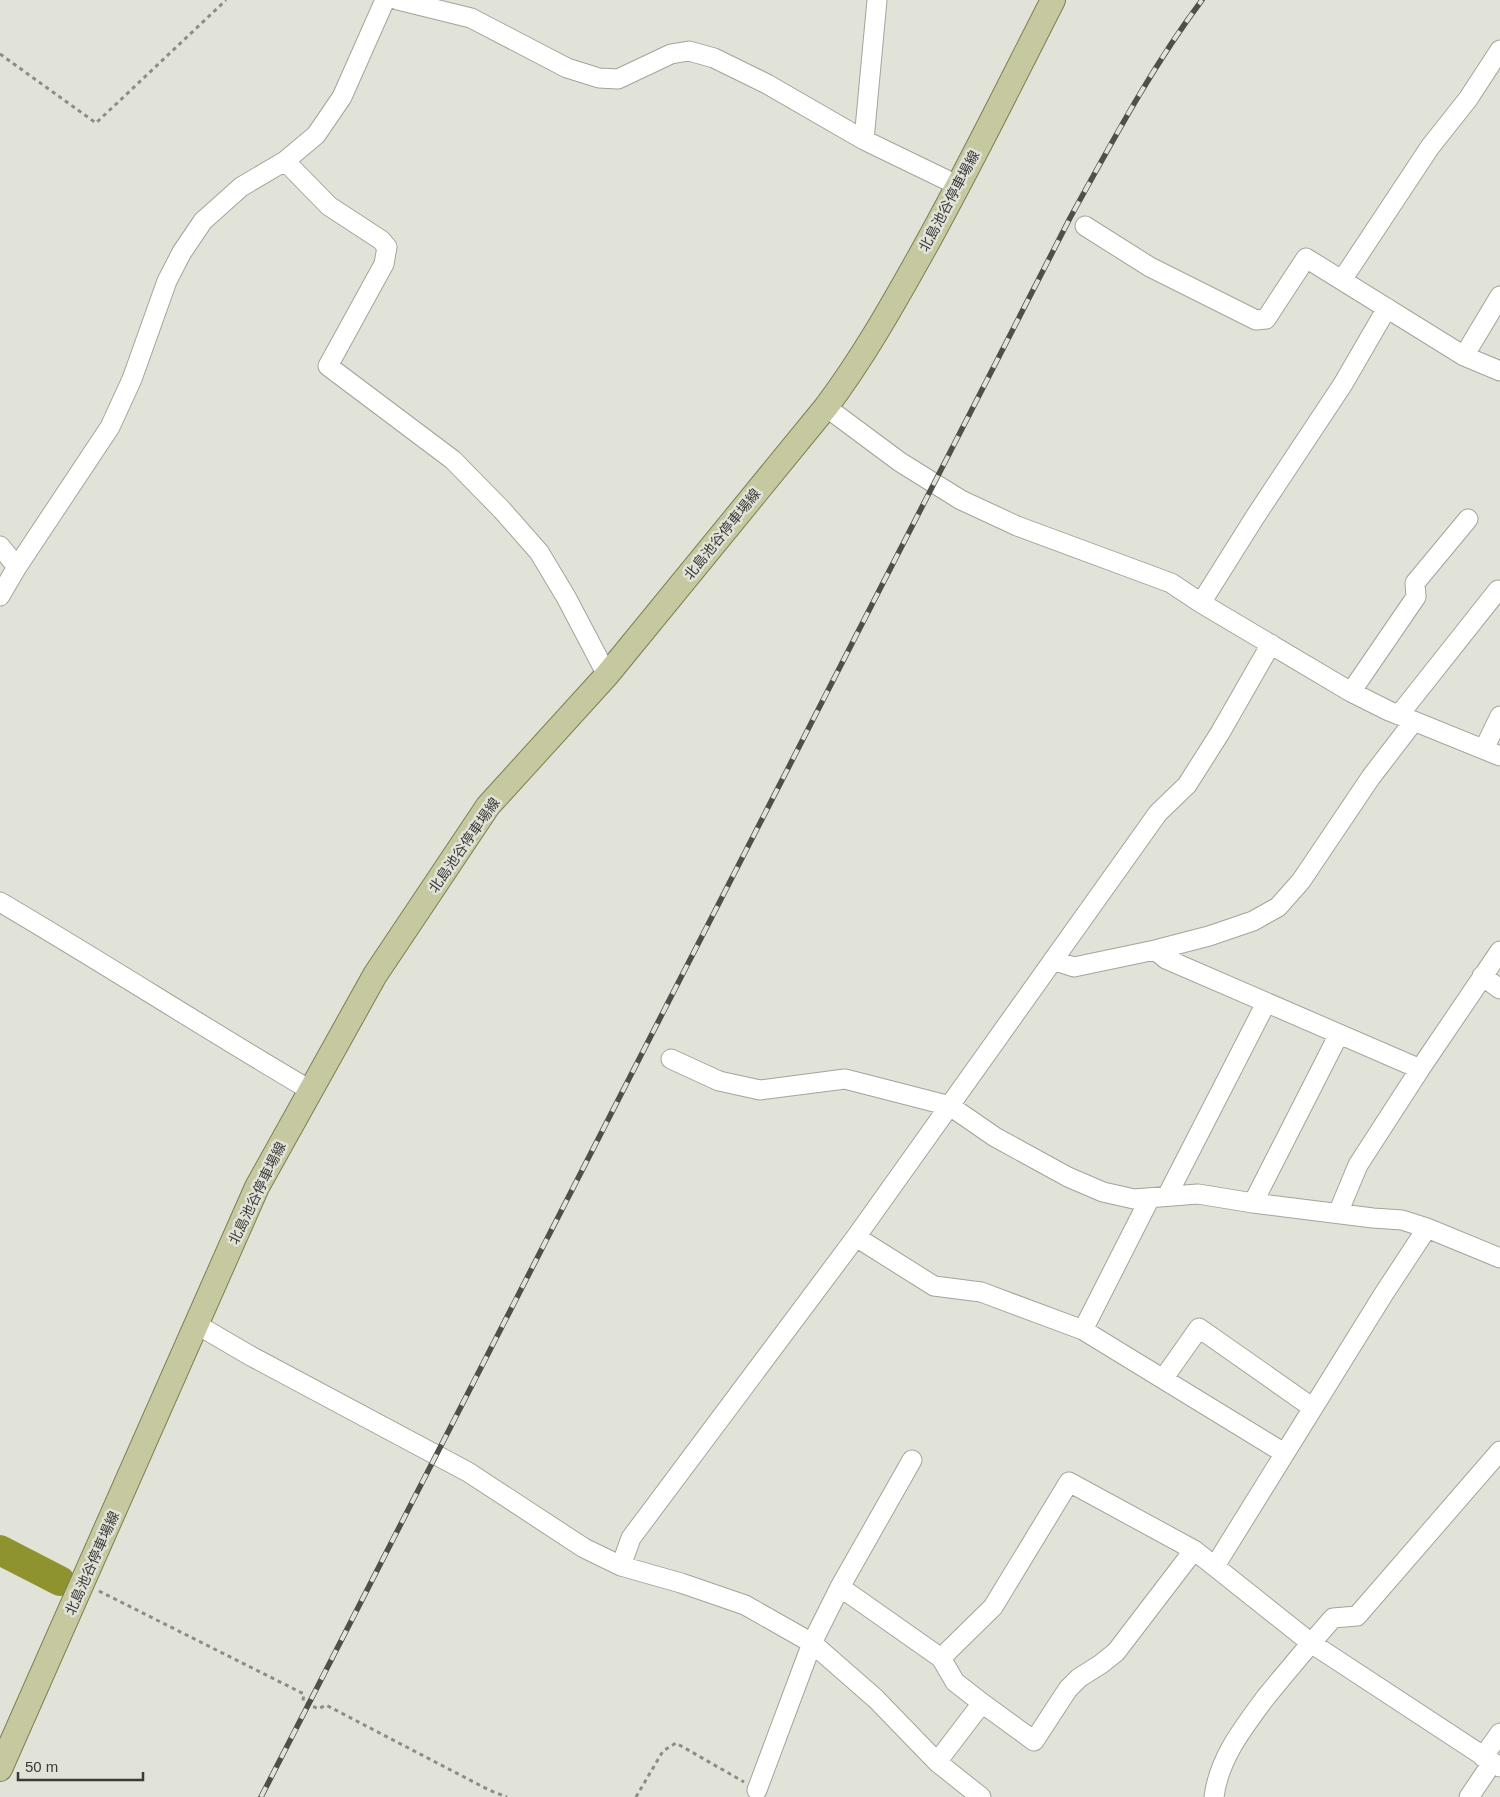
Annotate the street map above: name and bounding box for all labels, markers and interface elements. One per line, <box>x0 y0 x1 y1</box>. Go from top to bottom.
street label: 北島池谷停車場線 <box>916 148 982 254</box>
street label: 北島池谷停車場線 <box>681 485 763 583</box>
street label: 北島池谷停車場線 <box>425 795 503 895</box>
street label: 北島池谷停車場線 <box>225 1139 289 1247</box>
street label: 北島池谷停車場線 <box>62 1509 122 1617</box>
scale bar <box>18 1750 142 1782</box>
text: 50 m <box>25 1758 58 1775</box>

